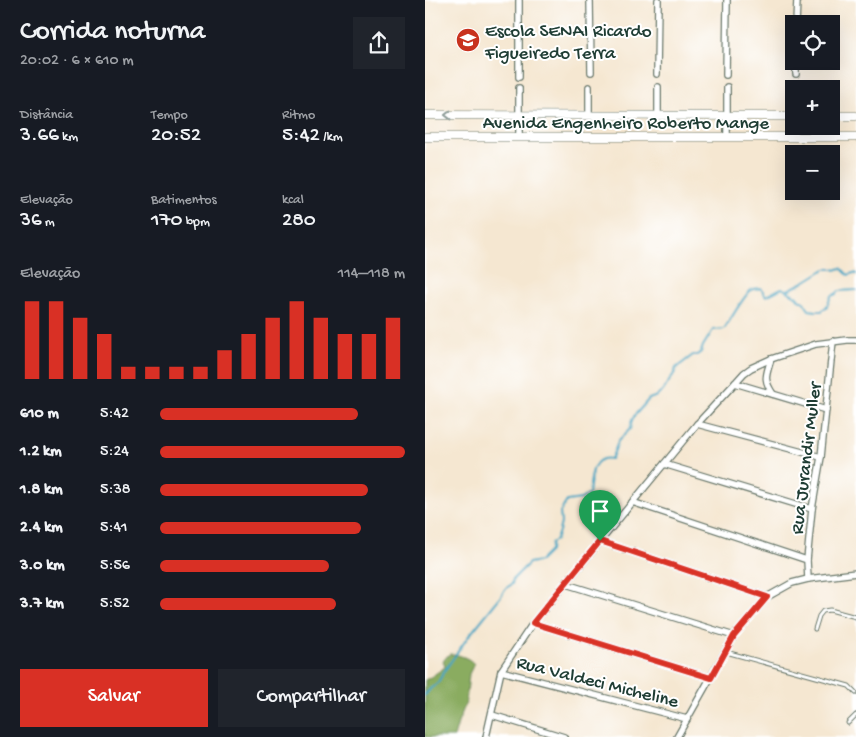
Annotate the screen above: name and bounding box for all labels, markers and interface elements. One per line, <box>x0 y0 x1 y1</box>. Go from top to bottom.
map controls <box>785 15 840 200</box>
button: locate <box>785 15 840 70</box>
text: Corrida noturna <box>20 16 205 49</box>
button: share <box>353 17 405 69</box>
place label: Escola SENAI Ricardo Figueiredo Terra <box>484 21 652 66</box>
school or university icon: Escola SENAI Ricardo Figueiredo Terra <box>455 27 481 53</box>
text: 20:02 · 6 × 610 m <box>20 52 134 71</box>
button: + <box>785 80 840 135</box>
text: Distância <box>20 107 73 124</box>
text: Tempo <box>151 107 188 124</box>
text: Ritmo <box>282 107 315 124</box>
one-way arrow <box>443 110 451 120</box>
street label: Avenida Engenheiro Roberto Mange <box>483 113 769 136</box>
text: 3.66 <box>20 124 59 149</box>
text: 20:52 <box>151 124 201 149</box>
text: 5:42 <box>282 124 320 149</box>
text: km <box>59 129 78 146</box>
text: /km <box>320 129 343 146</box>
button: − <box>785 145 840 200</box>
text: Elevação <box>20 192 73 209</box>
text: Batimentos <box>151 192 217 209</box>
text: kcal <box>282 192 304 209</box>
text: 36 <box>20 209 42 234</box>
text: 170 <box>151 209 182 234</box>
text: 280 <box>282 209 316 234</box>
text: m <box>42 214 55 231</box>
text: bpm <box>182 214 210 231</box>
text: Elevação <box>20 265 80 284</box>
text: 114–118 m <box>338 265 405 284</box>
street label: Rua Jurandir Muller <box>787 379 828 536</box>
text: 610 m <box>20 405 59 424</box>
text: 5:42 <box>100 405 129 424</box>
text: 1.2 km <box>20 443 62 462</box>
text: 5:24 <box>100 443 129 462</box>
text: 1.8 km <box>20 481 63 500</box>
text: 5:38 <box>100 481 131 500</box>
pin <box>579 490 621 541</box>
icon: arrive <box>586 497 614 525</box>
text: 2.4 km <box>20 519 63 538</box>
text: 5:41 <box>100 519 127 538</box>
text: 3.0 km <box>20 557 65 576</box>
text: 5:56 <box>100 557 130 576</box>
text: 3.7 km <box>20 595 64 614</box>
text: 5:52 <box>100 595 130 614</box>
street label: Rua Valdeci Micheline <box>514 652 681 715</box>
button: Salvar <box>20 669 208 727</box>
button: Compartilhar <box>218 669 405 727</box>

